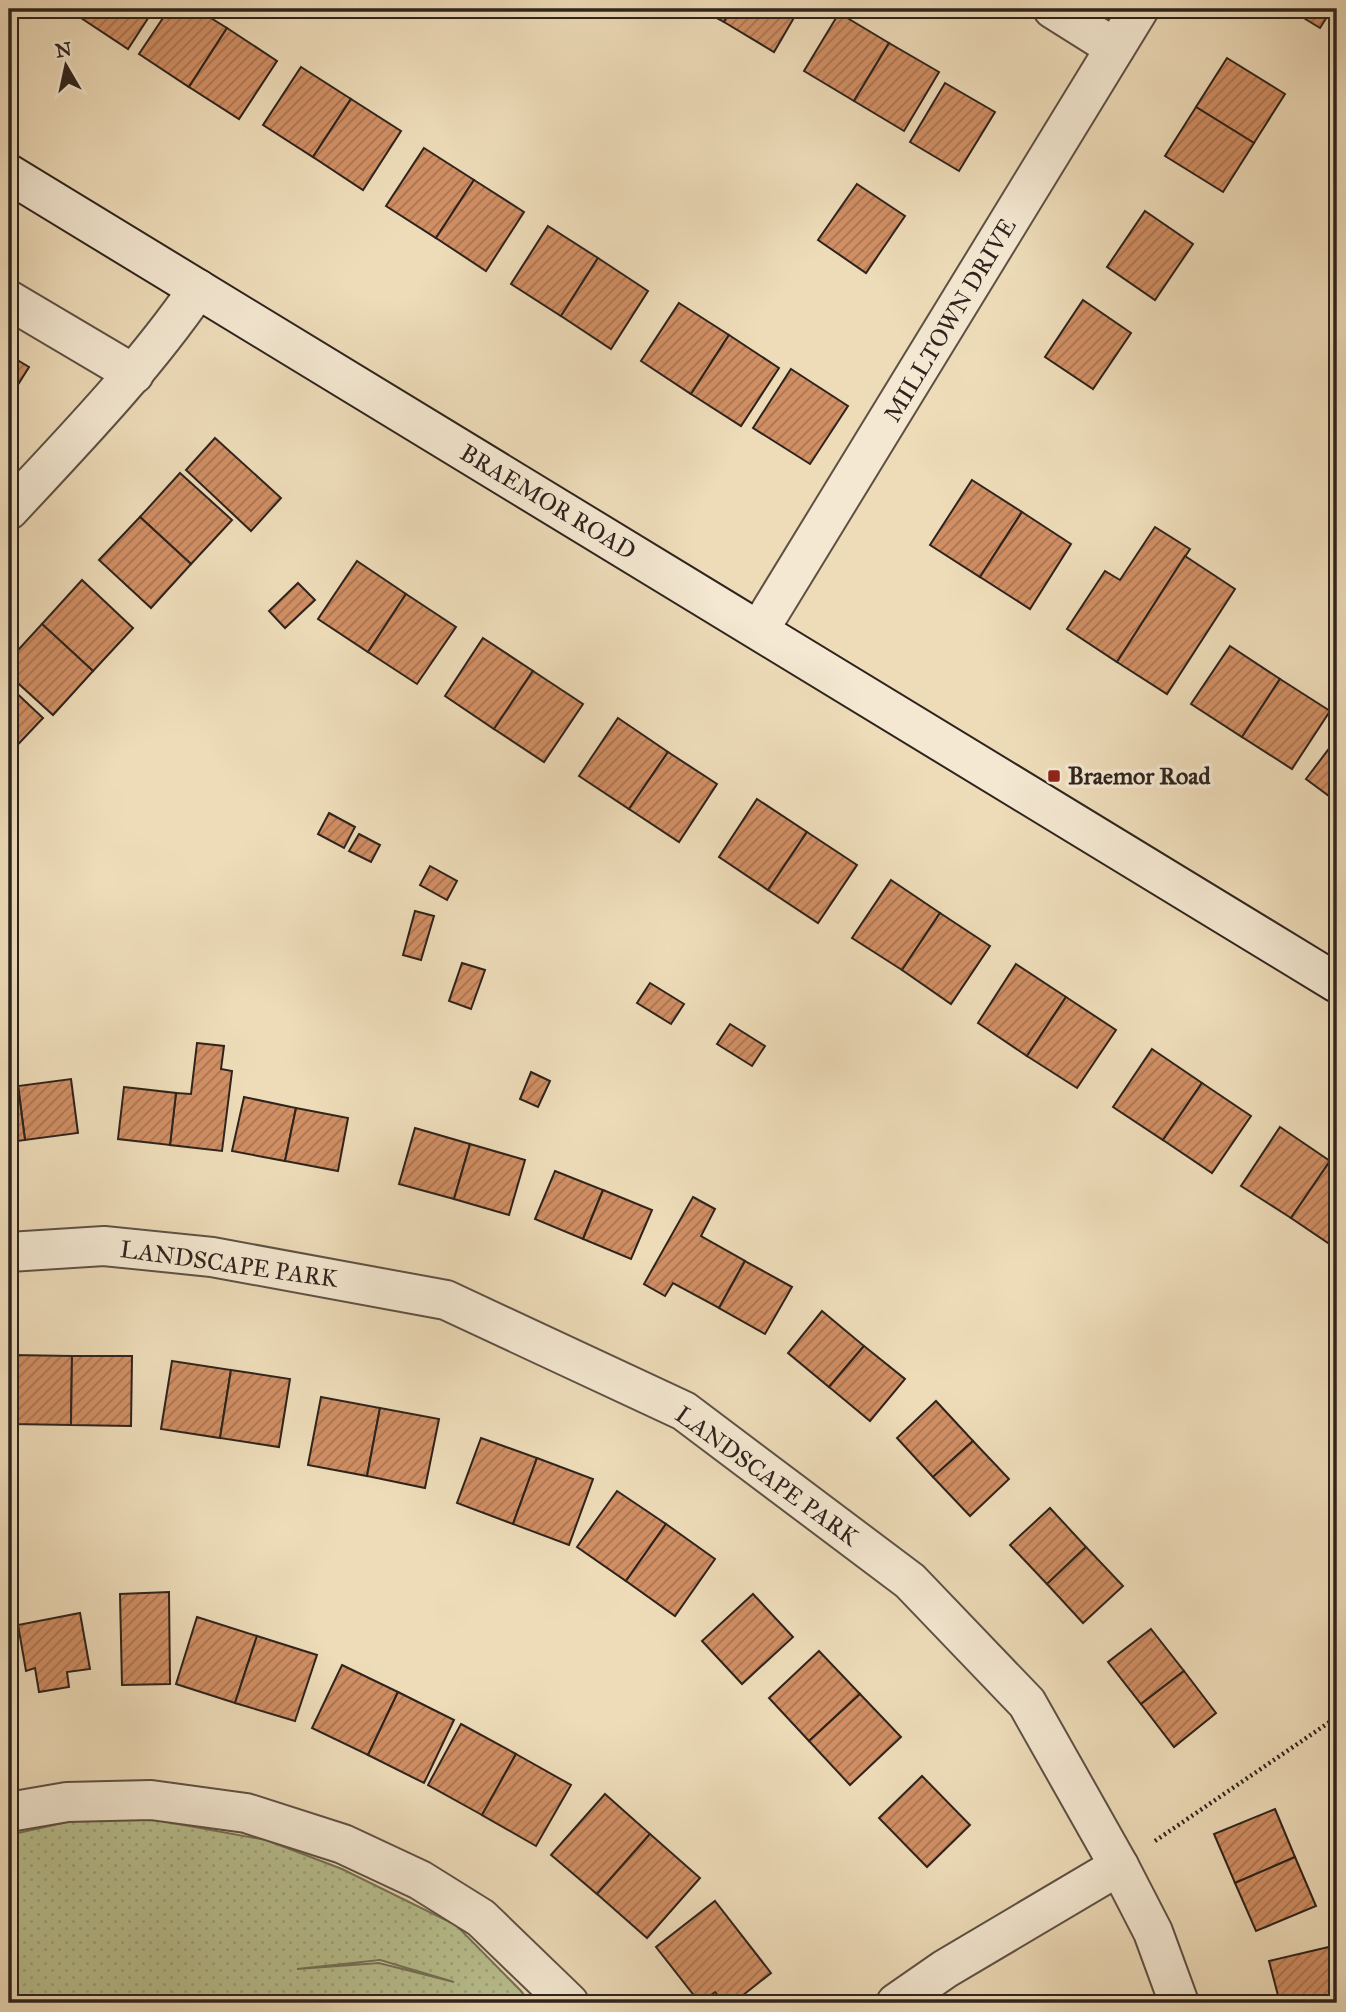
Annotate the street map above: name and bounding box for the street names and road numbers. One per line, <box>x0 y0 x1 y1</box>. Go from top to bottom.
street label: MILLTOWN DRIVE <box>877 213 1023 427</box>
street label: BRAEMOR ROAD <box>455 438 641 566</box>
street label: LANDSCAPE PARK <box>118 1234 341 1294</box>
street label: LANDSCAPE PARK <box>669 1399 865 1553</box>

